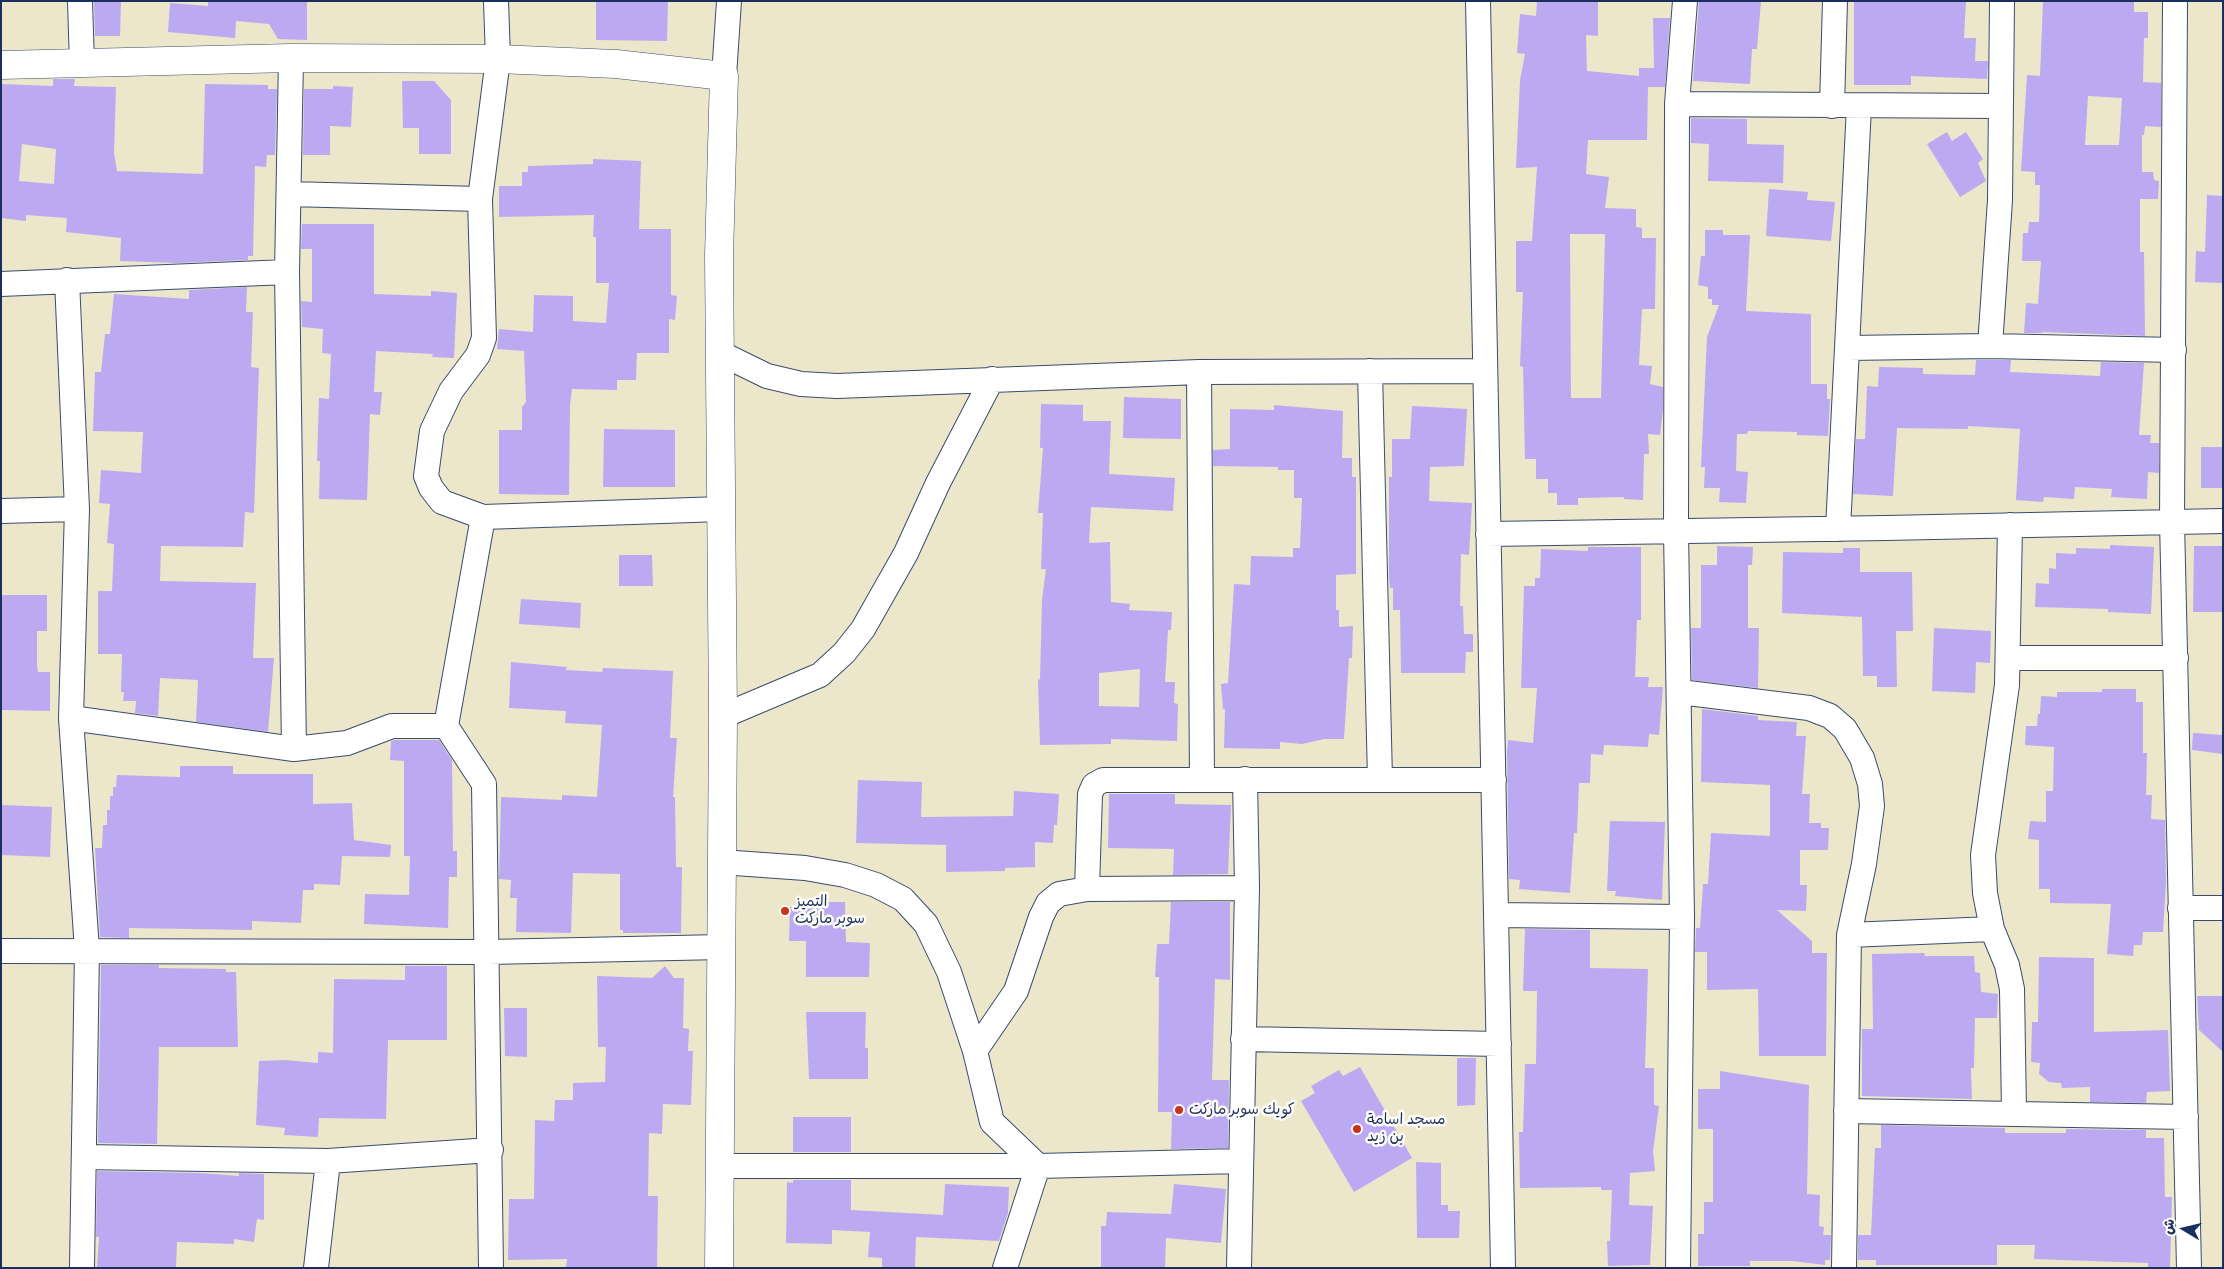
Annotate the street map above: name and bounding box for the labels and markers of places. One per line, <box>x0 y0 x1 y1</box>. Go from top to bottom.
place label: التميز سوبر ماركت <box>795 893 865 928</box>
marker: التميز سوبر ماركت <box>779 905 791 917</box>
place label: كويك سوبر ماركت <box>1189 1101 1295 1119</box>
marker: كويك سوبر ماركت <box>1173 1104 1185 1116</box>
place label: مسجد اسامة بن زيد <box>1367 1111 1445 1146</box>
marker: مسجد اسامة بن زيد <box>1351 1123 1363 1135</box>

